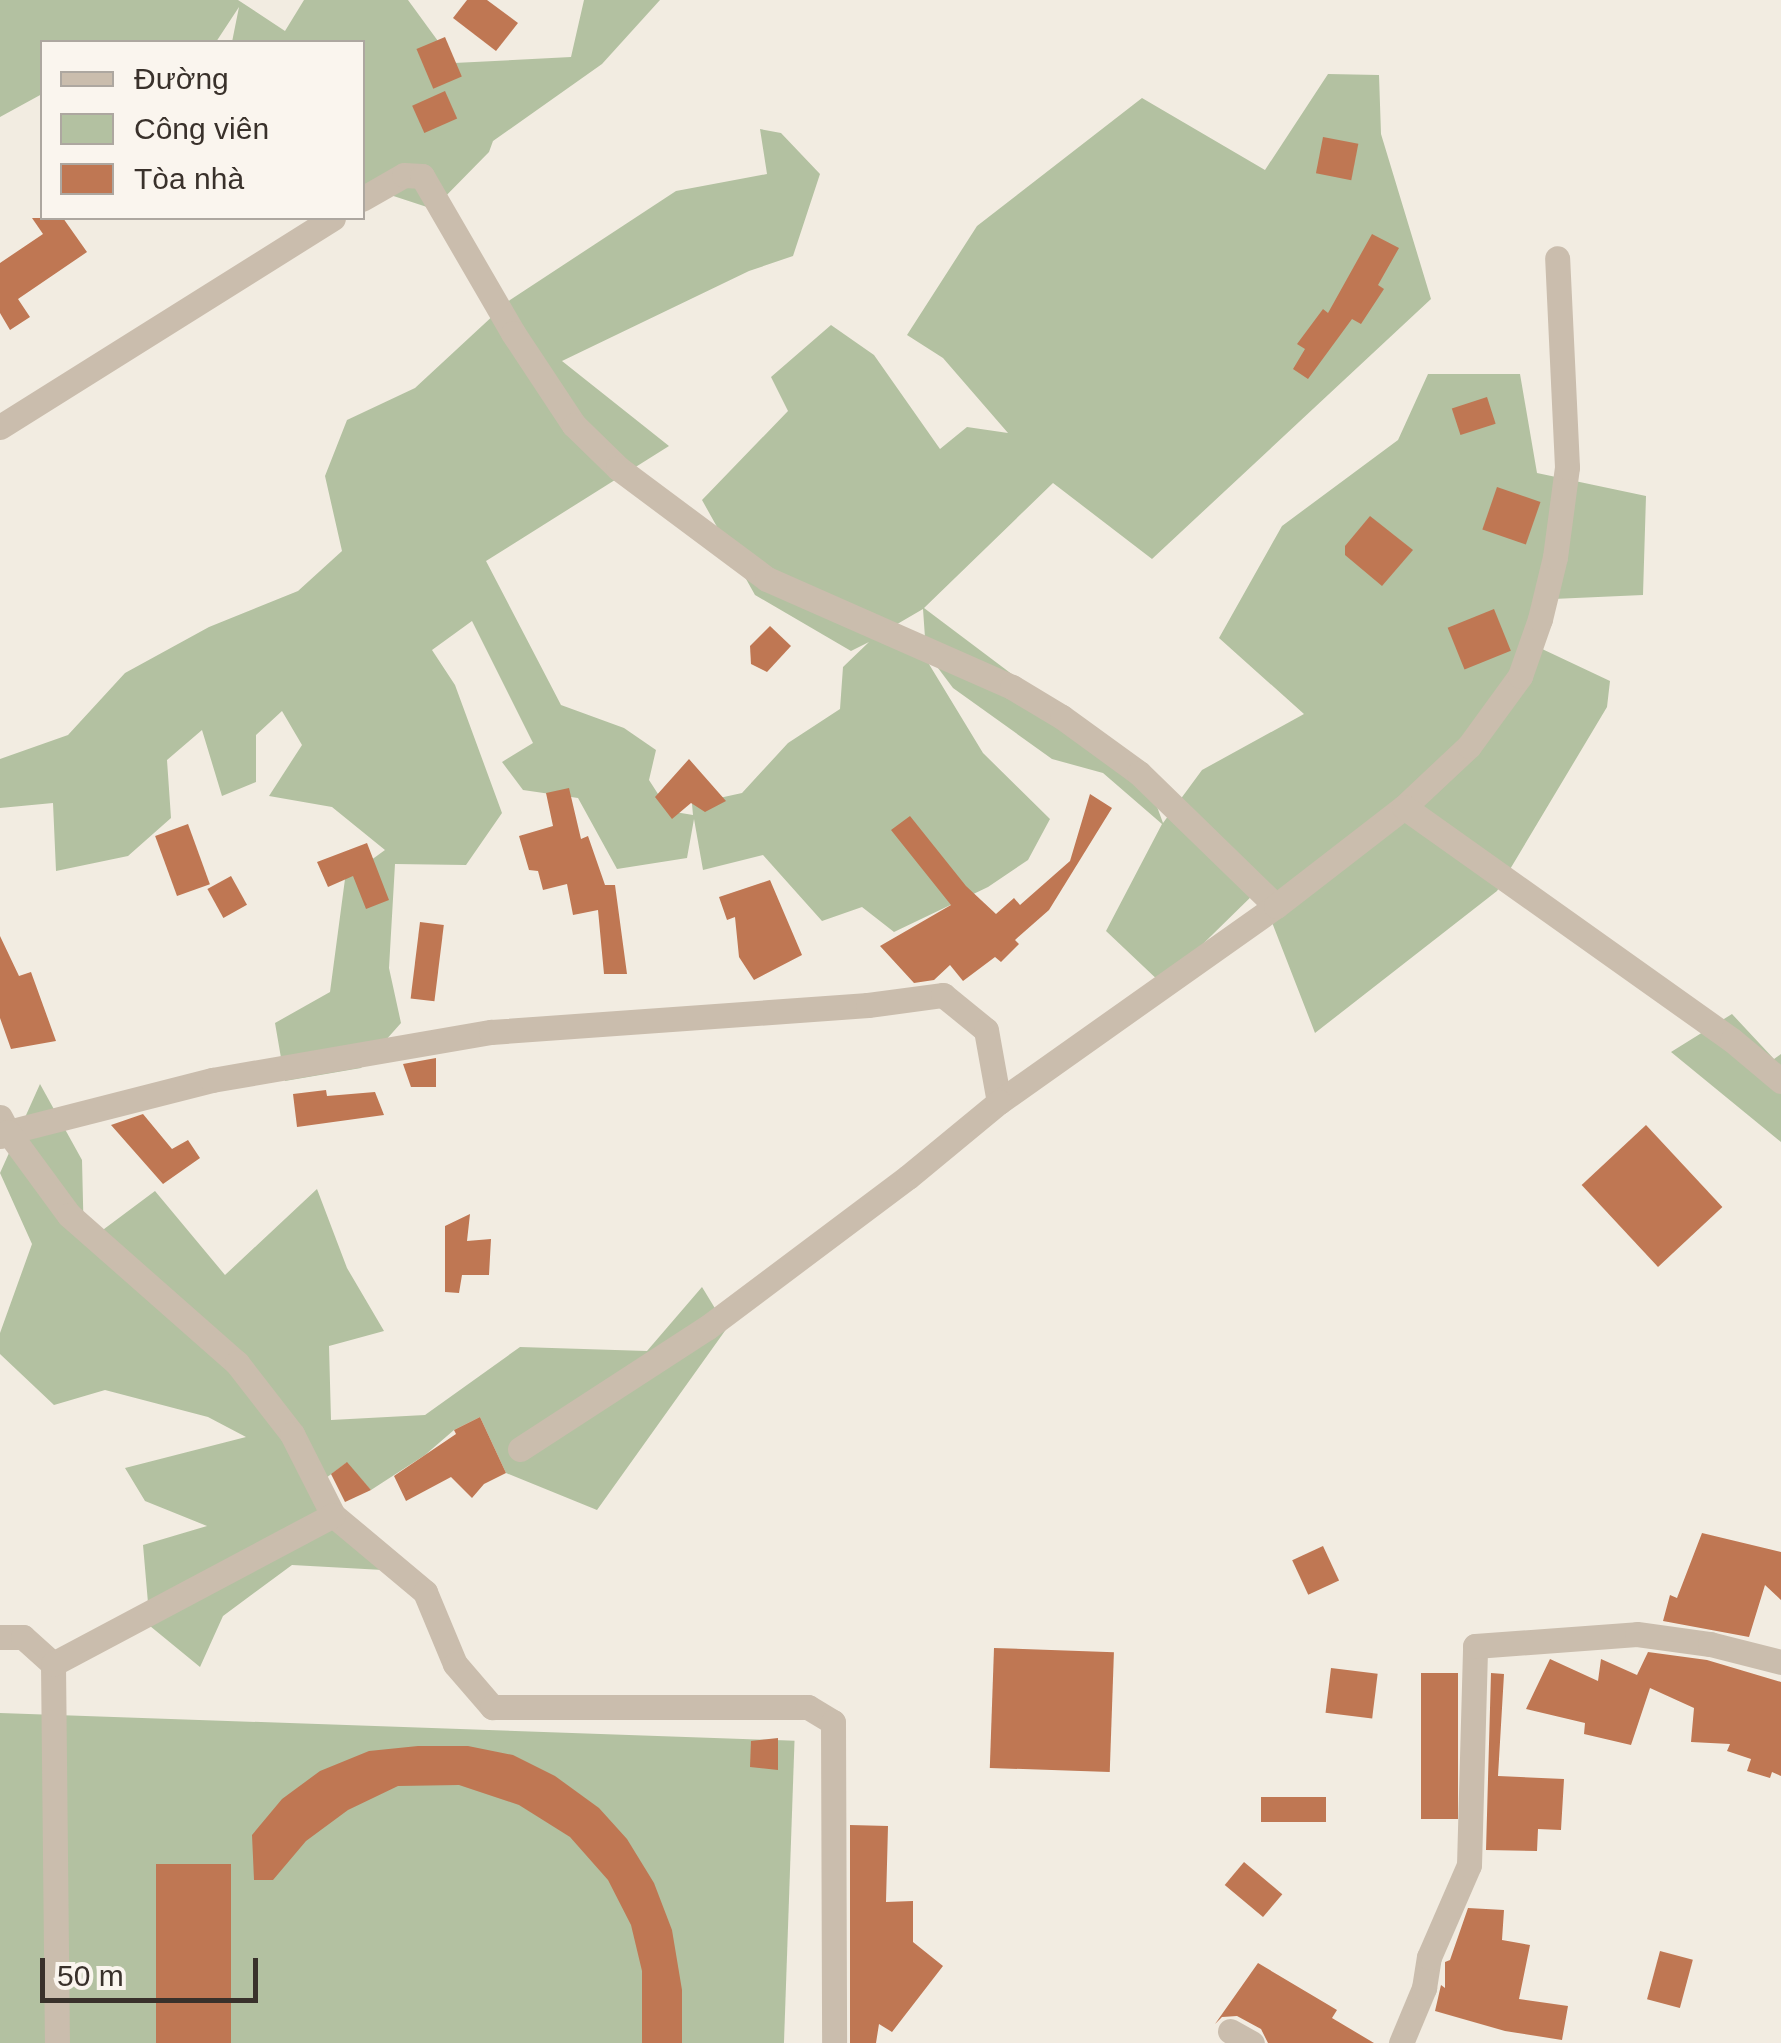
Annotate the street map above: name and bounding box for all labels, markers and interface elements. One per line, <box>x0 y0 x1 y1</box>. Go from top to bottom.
legend <box>40 40 365 220</box>
text: Đường <box>134 62 229 95</box>
text: Công viên <box>134 112 269 145</box>
text: Tòa nhà <box>134 162 244 195</box>
scale bar <box>45 1938 262 2000</box>
text: 50 m <box>57 1959 124 1992</box>

